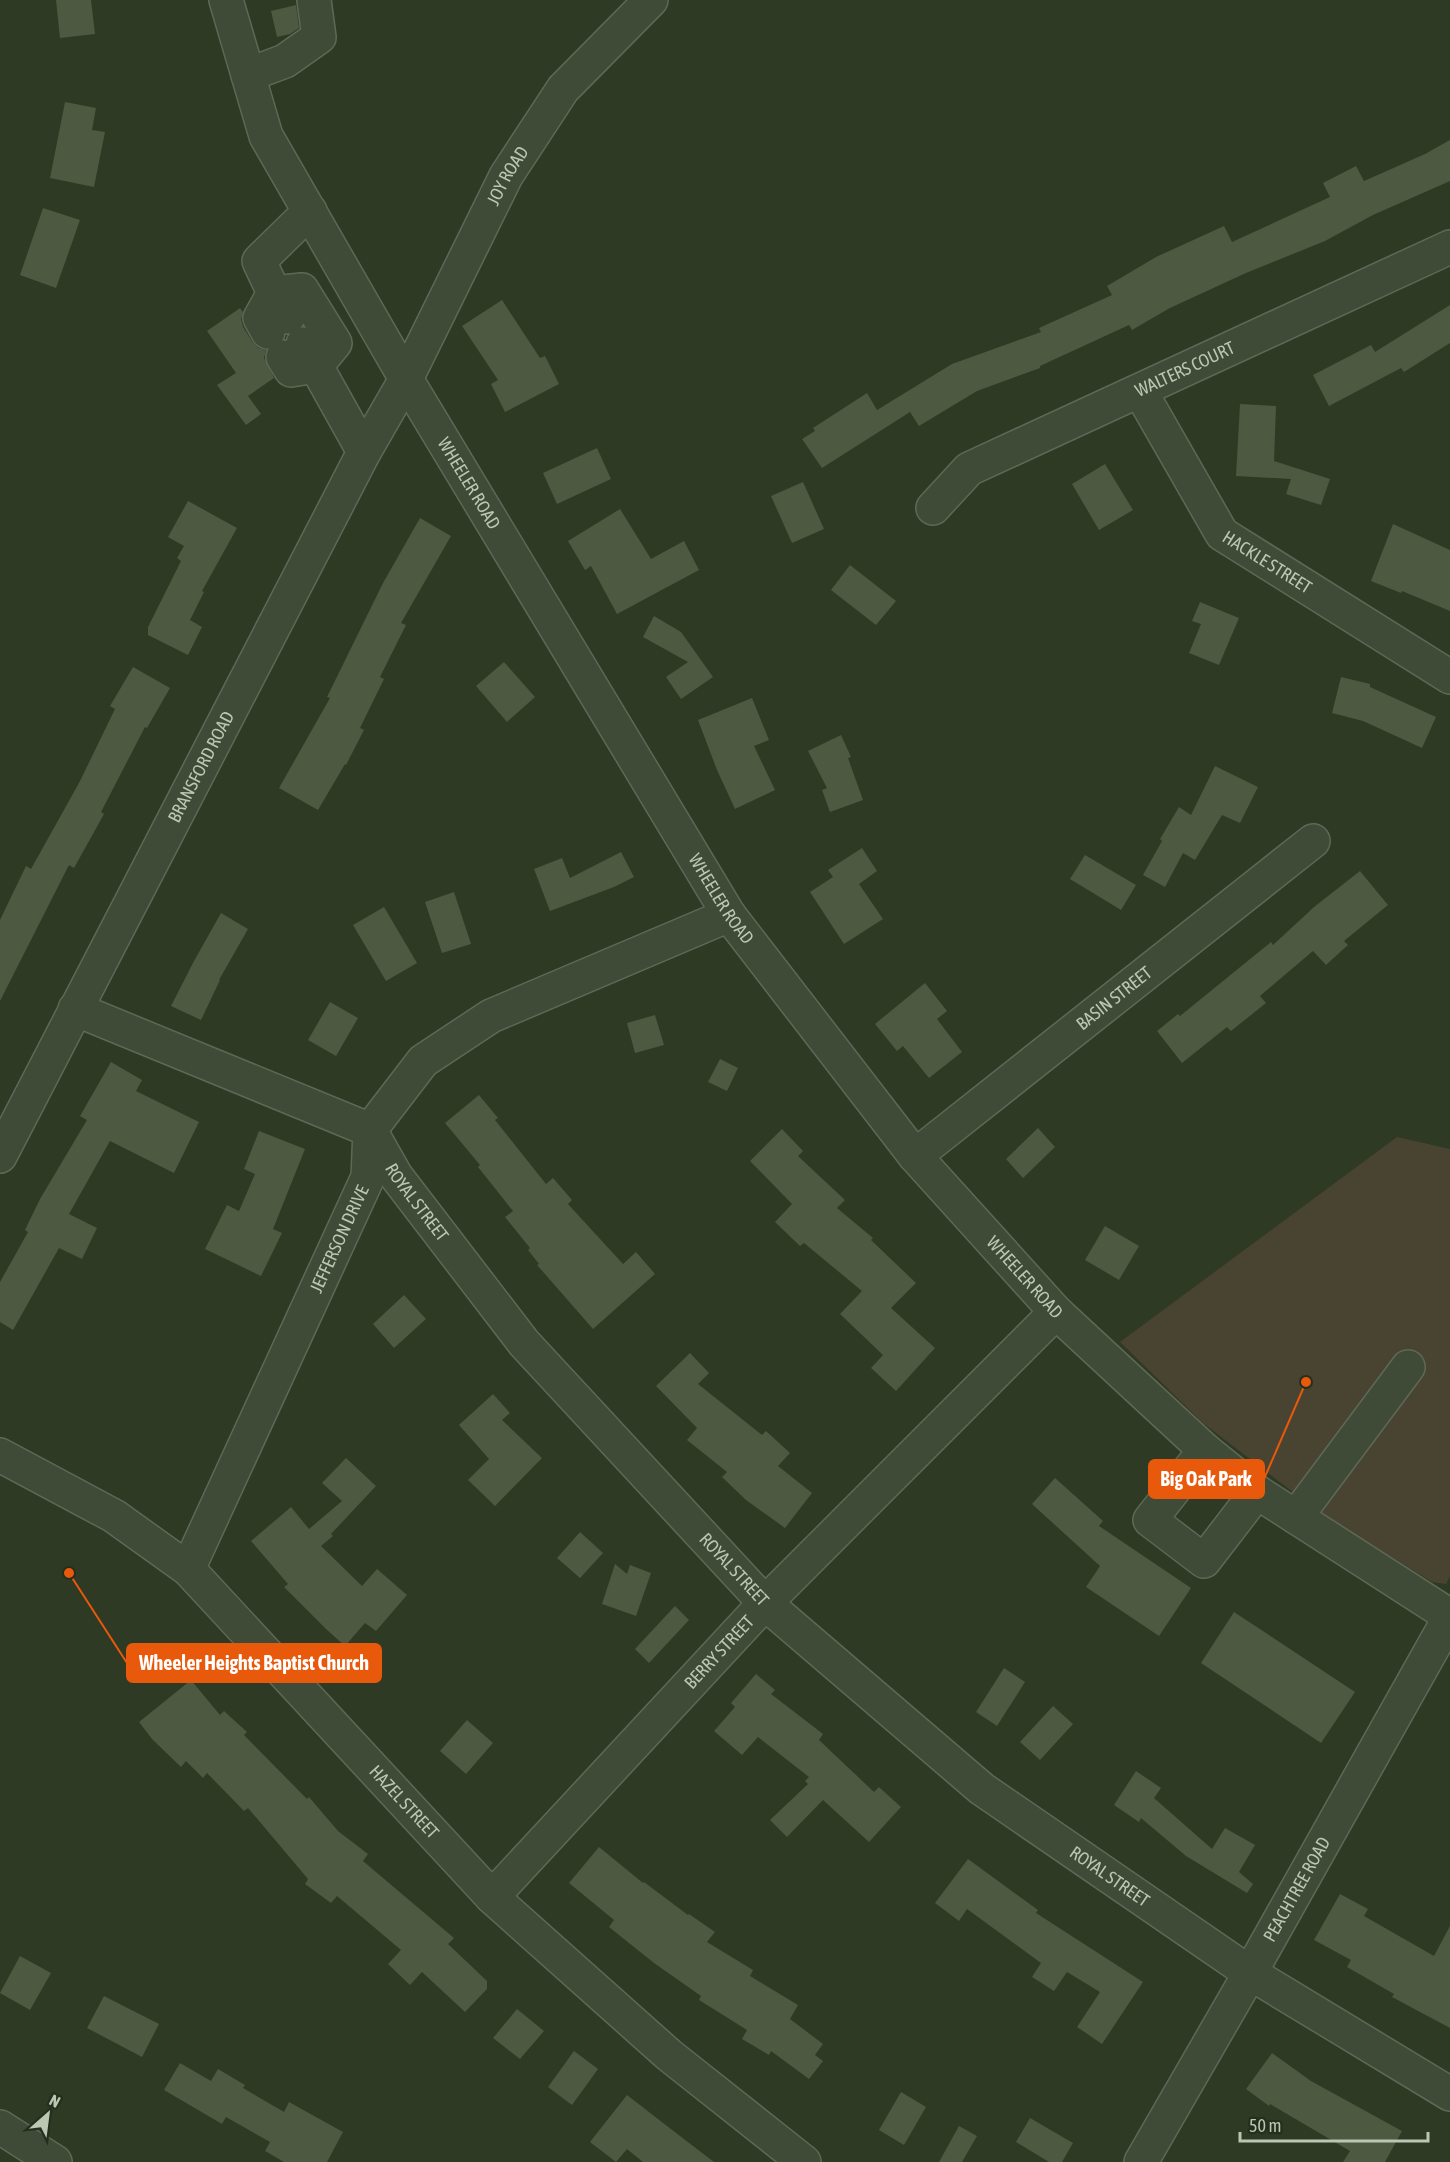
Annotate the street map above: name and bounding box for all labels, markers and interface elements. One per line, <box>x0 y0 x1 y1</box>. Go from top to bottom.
street label: JOY ROAD <box>482 142 533 208</box>
street label: WALTERS COURT <box>1132 337 1238 401</box>
street label: WHEELER ROAD <box>434 433 505 533</box>
street label: HACKLE STREET <box>1219 526 1316 598</box>
street label: BRANSFORD ROAD <box>163 708 238 826</box>
street label: WHEELER ROAD <box>684 850 758 948</box>
street label: BASIN STREET <box>1072 962 1156 1034</box>
street label: ROYAL STREET <box>381 1160 453 1245</box>
street label: JEFFERSON DRIVE <box>305 1182 373 1296</box>
street label: WHEELER ROAD <box>983 1232 1067 1322</box>
callout: Big Oak Park <box>1149 1460 1264 1498</box>
text: Big Oak Park <box>1160 1467 1252 1490</box>
street label: ROYAL STREET <box>695 1528 773 1610</box>
street label: BERRY STREET <box>680 1611 758 1693</box>
callout: Wheeler Heights Baptist Church <box>127 1644 381 1682</box>
text: Wheeler Heights Baptist Church <box>138 1651 369 1674</box>
street label: HAZEL STREET <box>365 1761 443 1843</box>
street label: PEACHTREE ROAD <box>1259 1833 1334 1945</box>
street label: ROYAL STREET <box>1066 1841 1154 1911</box>
north arrow <box>18 2084 78 2144</box>
text: N <box>47 2091 63 2111</box>
scale bar <box>1240 2105 1428 2143</box>
text: 50 m <box>1249 2115 1281 2136</box>

